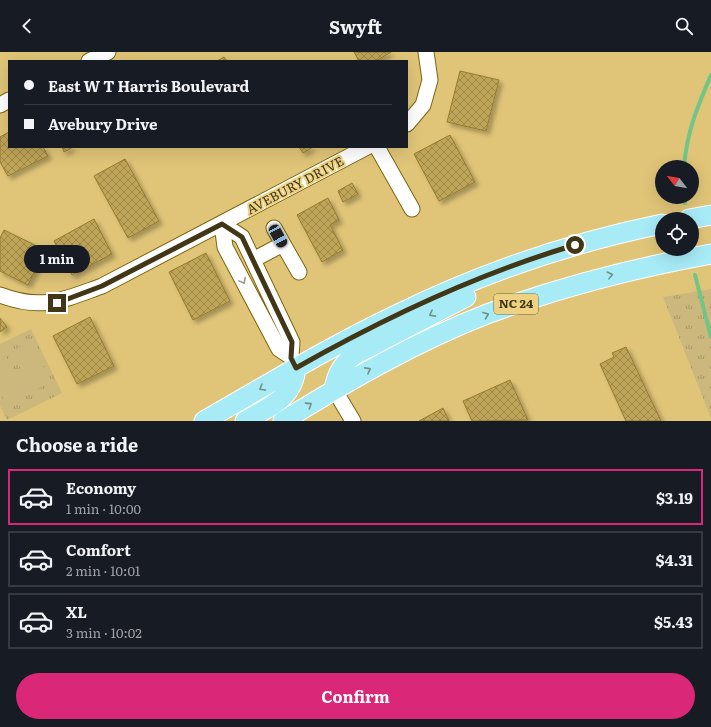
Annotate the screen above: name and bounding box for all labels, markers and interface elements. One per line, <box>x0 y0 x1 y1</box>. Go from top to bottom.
text: Swyft <box>329 13 382 40</box>
icon: back <box>16 15 38 37</box>
icon: search <box>673 15 695 37</box>
text: East W T Harris Boulevard <box>48 74 249 97</box>
text: Avebury Drive <box>48 112 158 135</box>
street label: AVEBURY DRIVE <box>243 151 347 218</box>
north arrow <box>655 160 699 204</box>
map controls <box>655 160 699 256</box>
button: locate <box>655 212 699 256</box>
car <box>267 223 289 249</box>
route start <box>566 236 584 254</box>
callout: 1 min <box>24 245 90 273</box>
text: 1 min <box>40 249 74 268</box>
one-way arrow <box>606 272 613 280</box>
one-way arrow <box>239 277 246 284</box>
route end <box>48 294 66 312</box>
road number: NC 24 <box>494 294 538 314</box>
one-way arrow <box>428 309 436 317</box>
one-way arrow <box>482 311 489 319</box>
one-way arrow <box>364 368 372 375</box>
one-way arrow <box>259 383 266 390</box>
one-way arrow <box>305 402 312 410</box>
text: Choose a ride <box>16 431 138 458</box>
text: Economy <box>66 476 136 499</box>
icon: car <box>18 479 54 515</box>
text: $3.19 <box>656 486 693 509</box>
text: 1 min · 10:00 <box>66 499 141 518</box>
text: Comfort <box>66 538 131 561</box>
icon: car <box>18 541 54 577</box>
text: $4.31 <box>656 548 693 571</box>
text: 2 min · 10:01 <box>66 561 140 580</box>
text: XL <box>66 600 87 623</box>
icon: car <box>18 603 54 639</box>
text: $5.43 <box>654 610 693 633</box>
text: 3 min · 10:02 <box>66 623 142 642</box>
button: Confirm <box>16 673 695 719</box>

